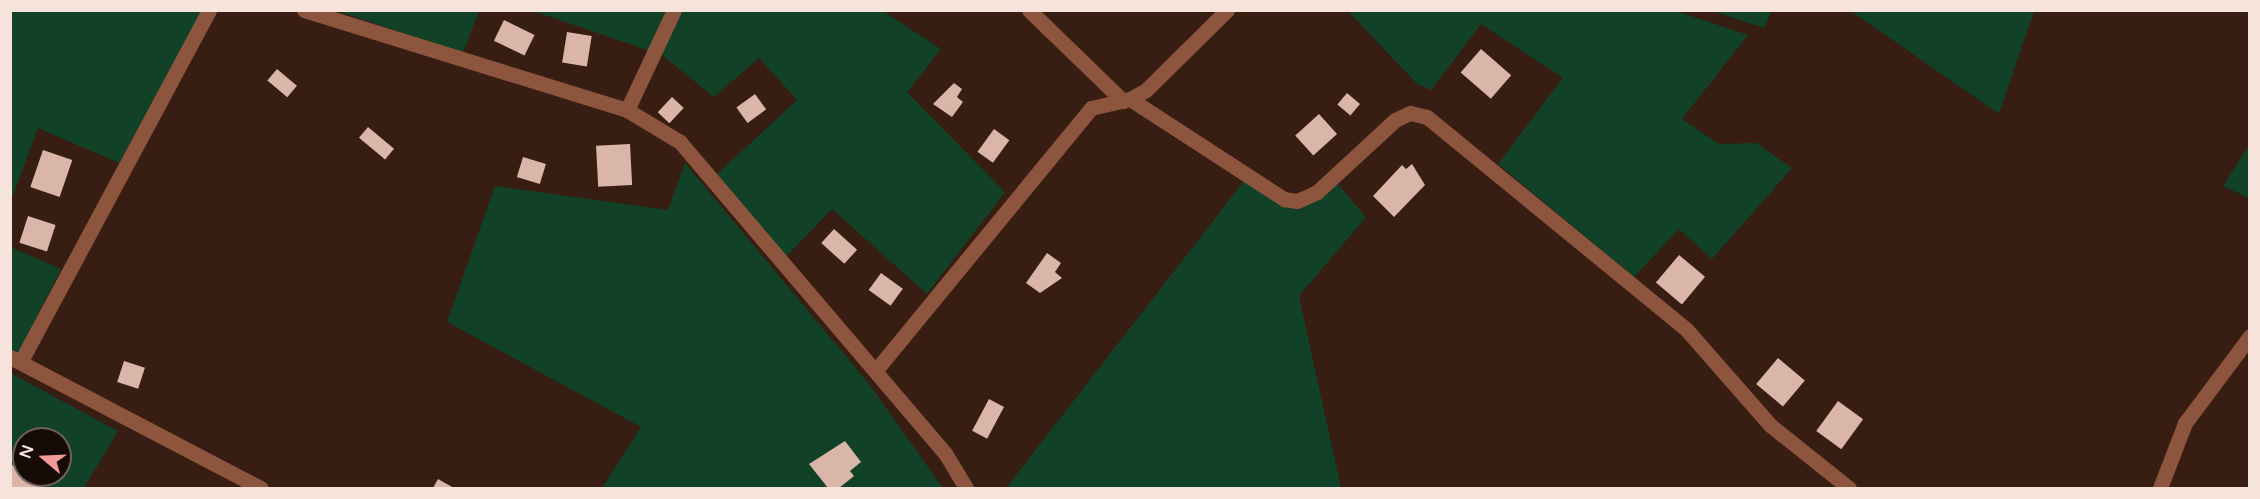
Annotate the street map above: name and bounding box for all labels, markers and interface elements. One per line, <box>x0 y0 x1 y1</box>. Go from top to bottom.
north arrow <box>12 427 72 487</box>
text: N <box>15 442 38 461</box>

